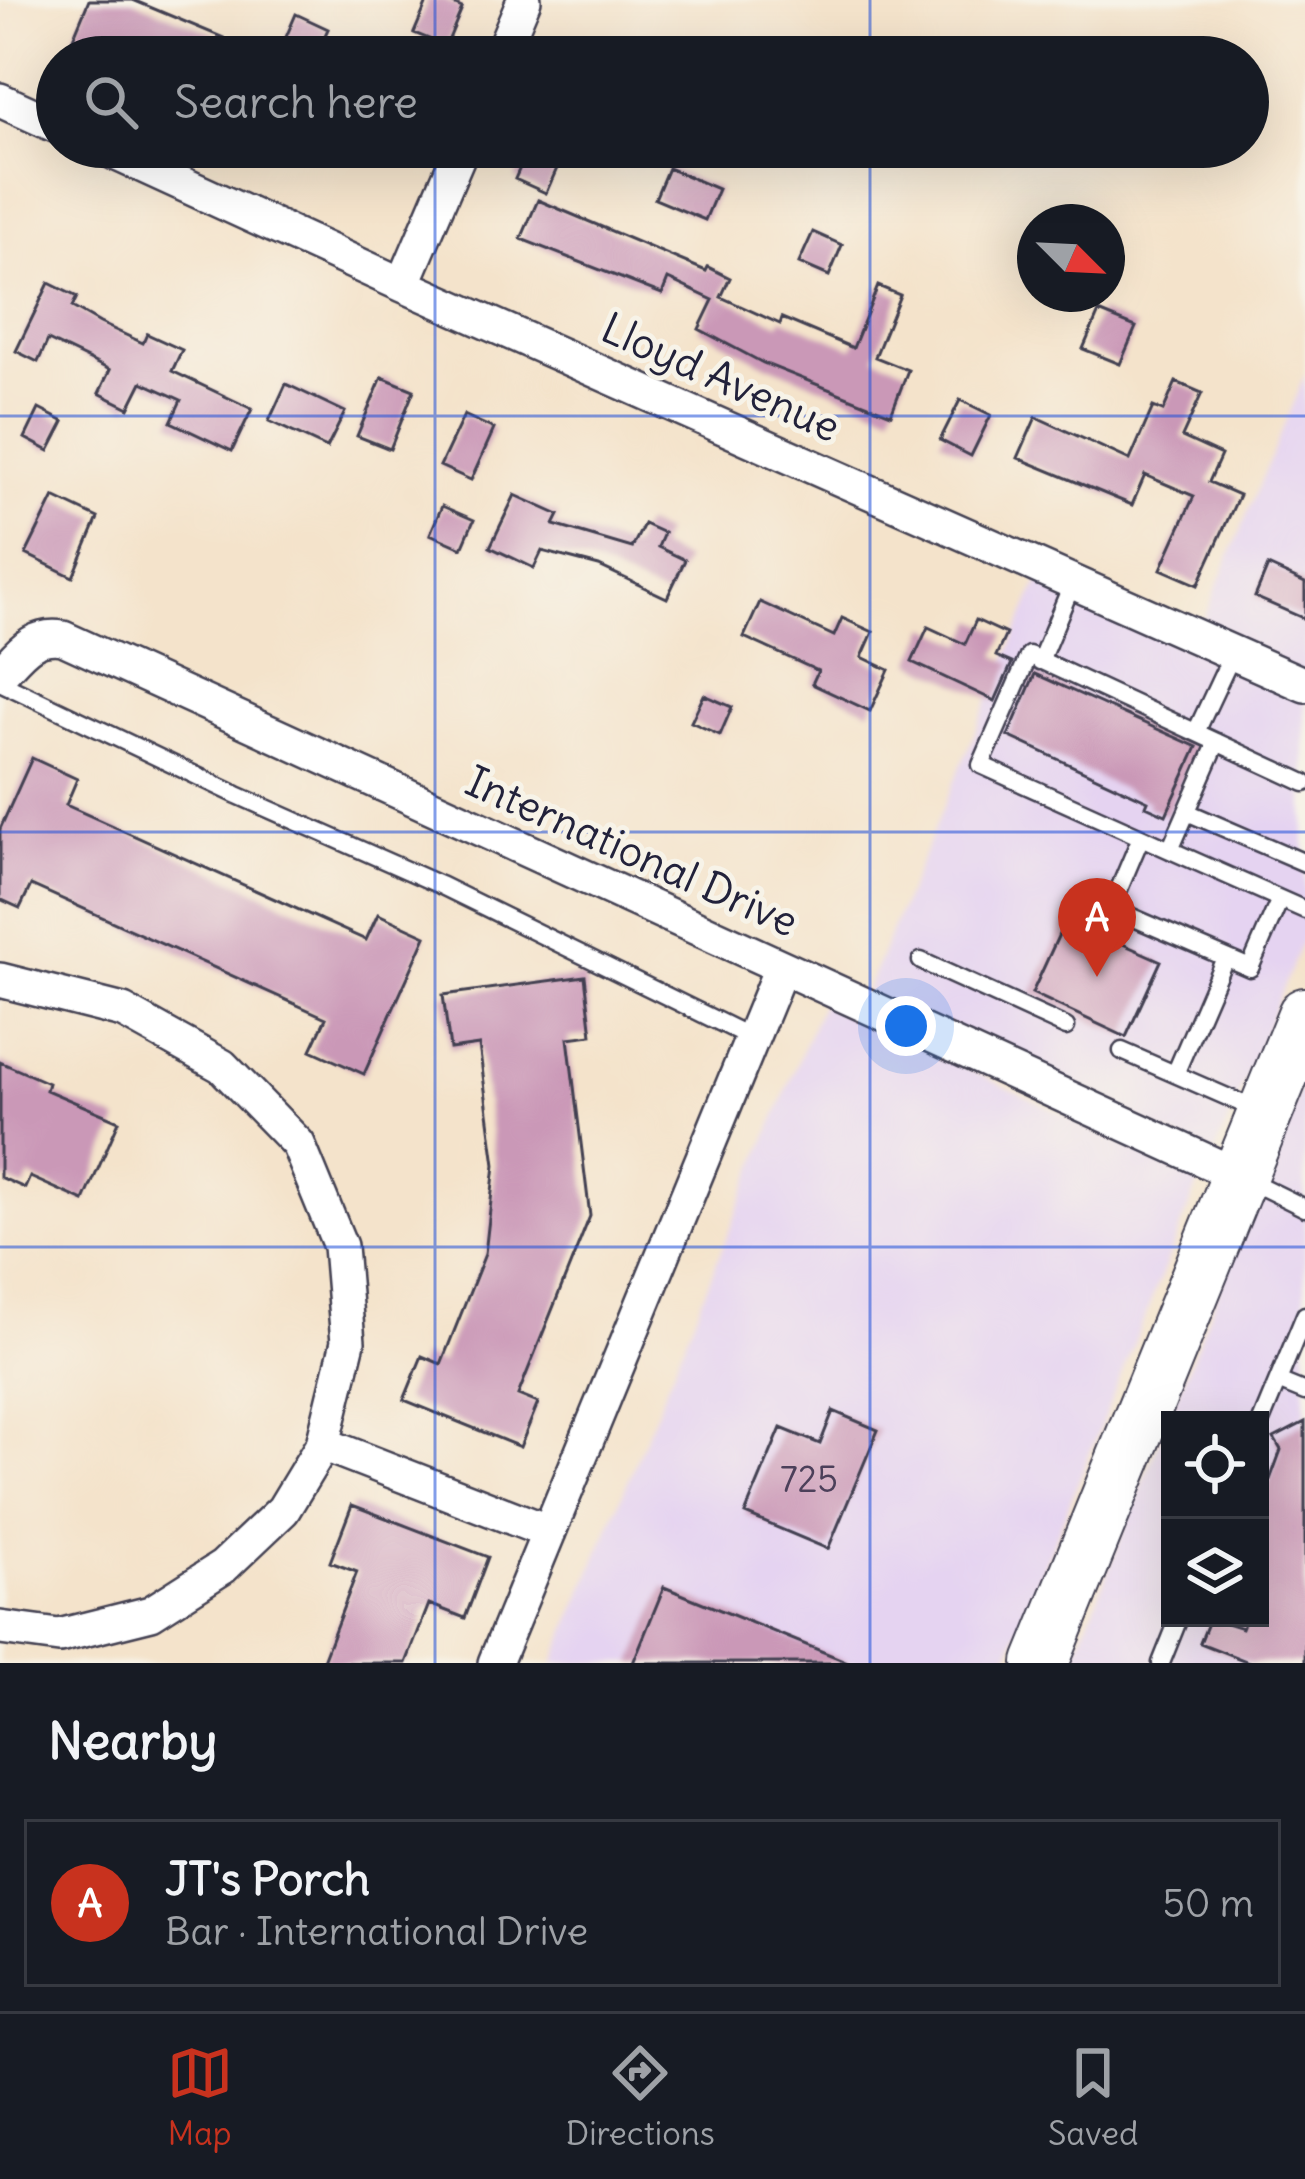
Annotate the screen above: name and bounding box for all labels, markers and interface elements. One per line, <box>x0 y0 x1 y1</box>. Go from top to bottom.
search box <box>36 36 1269 168</box>
icon: search <box>78 69 144 135</box>
text: Search here <box>174 74 418 130</box>
north arrow <box>1017 204 1125 312</box>
street label: Lloyd Avenue <box>594 301 848 453</box>
street label: International Drive <box>458 754 806 948</box>
pin: A <box>1058 878 1136 977</box>
your location <box>876 996 936 1056</box>
map controls <box>1161 1411 1269 1627</box>
button: locate <box>1161 1411 1269 1519</box>
house number: 725 <box>780 1457 838 1502</box>
button: layers <box>1161 1519 1269 1627</box>
text: Nearby <box>48 1709 217 1773</box>
text: JT's Porch <box>165 1851 370 1907</box>
text: A <box>77 1879 103 1928</box>
text: 50 m <box>1162 1879 1254 1928</box>
text: Bar · International Drive <box>165 1907 588 1956</box>
tab: Map <box>167 2040 233 2154</box>
tab: Directions <box>566 2040 715 2154</box>
tab: Saved <box>1048 2040 1138 2154</box>

